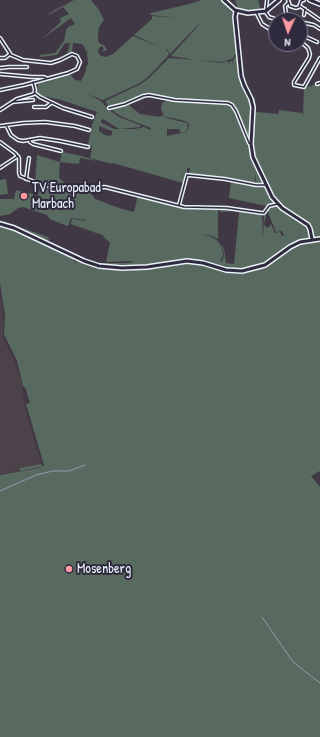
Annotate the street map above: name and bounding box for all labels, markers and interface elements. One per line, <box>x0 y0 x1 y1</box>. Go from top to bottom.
north arrow <box>268 12 308 52</box>
text: N <box>284 36 291 50</box>
place label: TV Europabad Marbach <box>32 180 101 212</box>
marker: TV Europabad Marbach <box>19 191 29 201</box>
place label: Mosenberg <box>77 561 131 577</box>
marker: Mosenberg <box>64 564 74 574</box>

